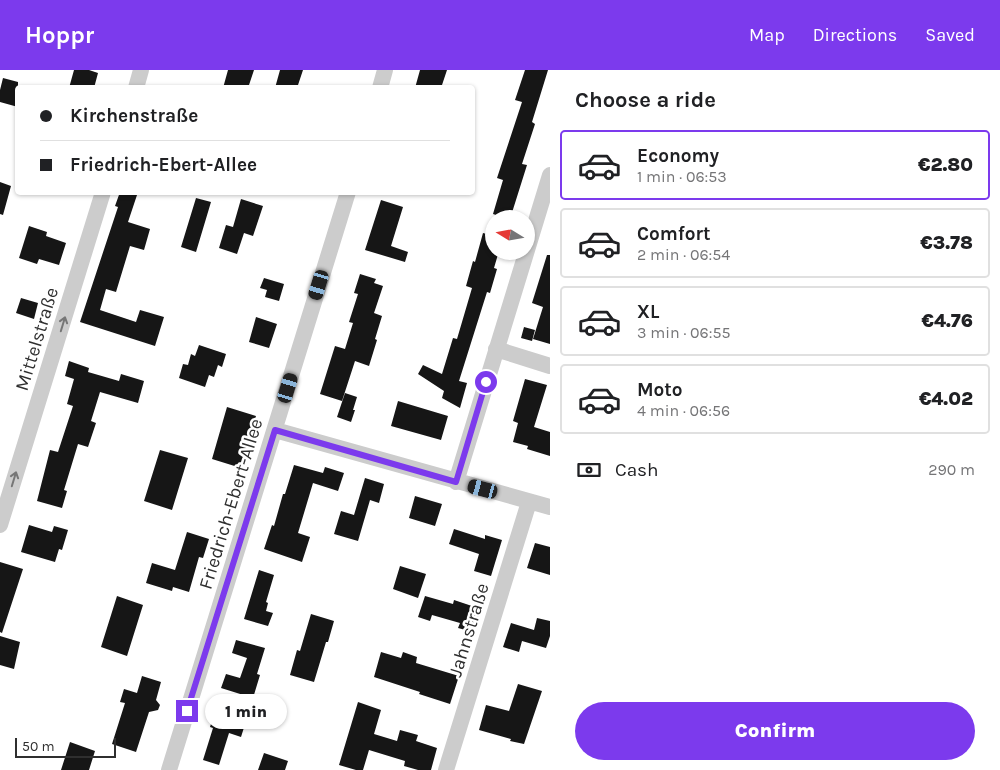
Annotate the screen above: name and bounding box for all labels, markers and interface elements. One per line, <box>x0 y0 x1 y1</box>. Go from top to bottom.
text: Hoppr <box>25 21 94 49</box>
text: Map <box>749 24 785 46</box>
text: Directions <box>813 24 897 46</box>
text: Saved <box>925 24 975 46</box>
text: Choose a ride <box>575 87 716 113</box>
text: Kirchenstraße <box>70 105 198 127</box>
icon: car <box>577 143 622 188</box>
text: Economy <box>637 145 719 167</box>
text: Friedrich-Ebert-Allee <box>70 154 257 176</box>
text: €2.80 <box>918 154 973 176</box>
text: 1 min · 06:53 <box>637 167 727 186</box>
north arrow <box>485 210 535 260</box>
map controls <box>485 210 535 260</box>
icon: car <box>577 221 622 266</box>
text: Comfort <box>637 223 711 245</box>
text: €3.78 <box>920 232 973 254</box>
text: 2 min · 06:54 <box>637 245 730 264</box>
car <box>307 268 330 302</box>
street label: Mittelstraße <box>11 285 63 393</box>
icon: car <box>577 299 622 344</box>
text: XL <box>637 301 659 323</box>
text: €4.76 <box>921 310 973 332</box>
one-way arrow <box>58 316 68 332</box>
text: 3 min · 06:55 <box>637 323 731 342</box>
car <box>276 371 299 405</box>
route start <box>475 371 497 393</box>
icon: car <box>577 377 622 422</box>
text: Moto <box>637 379 683 401</box>
text: €4.02 <box>919 388 973 410</box>
text: 4 min · 06:56 <box>637 401 730 420</box>
street label: Friedrich-Ebert-Allee <box>195 416 267 592</box>
icon: cash <box>575 456 603 484</box>
text: Cash <box>615 459 659 481</box>
text: 290 m <box>928 460 975 479</box>
one-way arrow <box>10 471 20 487</box>
car <box>466 478 499 500</box>
street label: Jahnstraße <box>444 580 494 680</box>
callout: 1 min <box>204 694 287 728</box>
route end <box>176 700 198 722</box>
text: 1 min <box>225 702 267 721</box>
button: Confirm <box>575 702 975 760</box>
scale bar <box>15 735 116 758</box>
text: 50 m <box>22 738 55 755</box>

